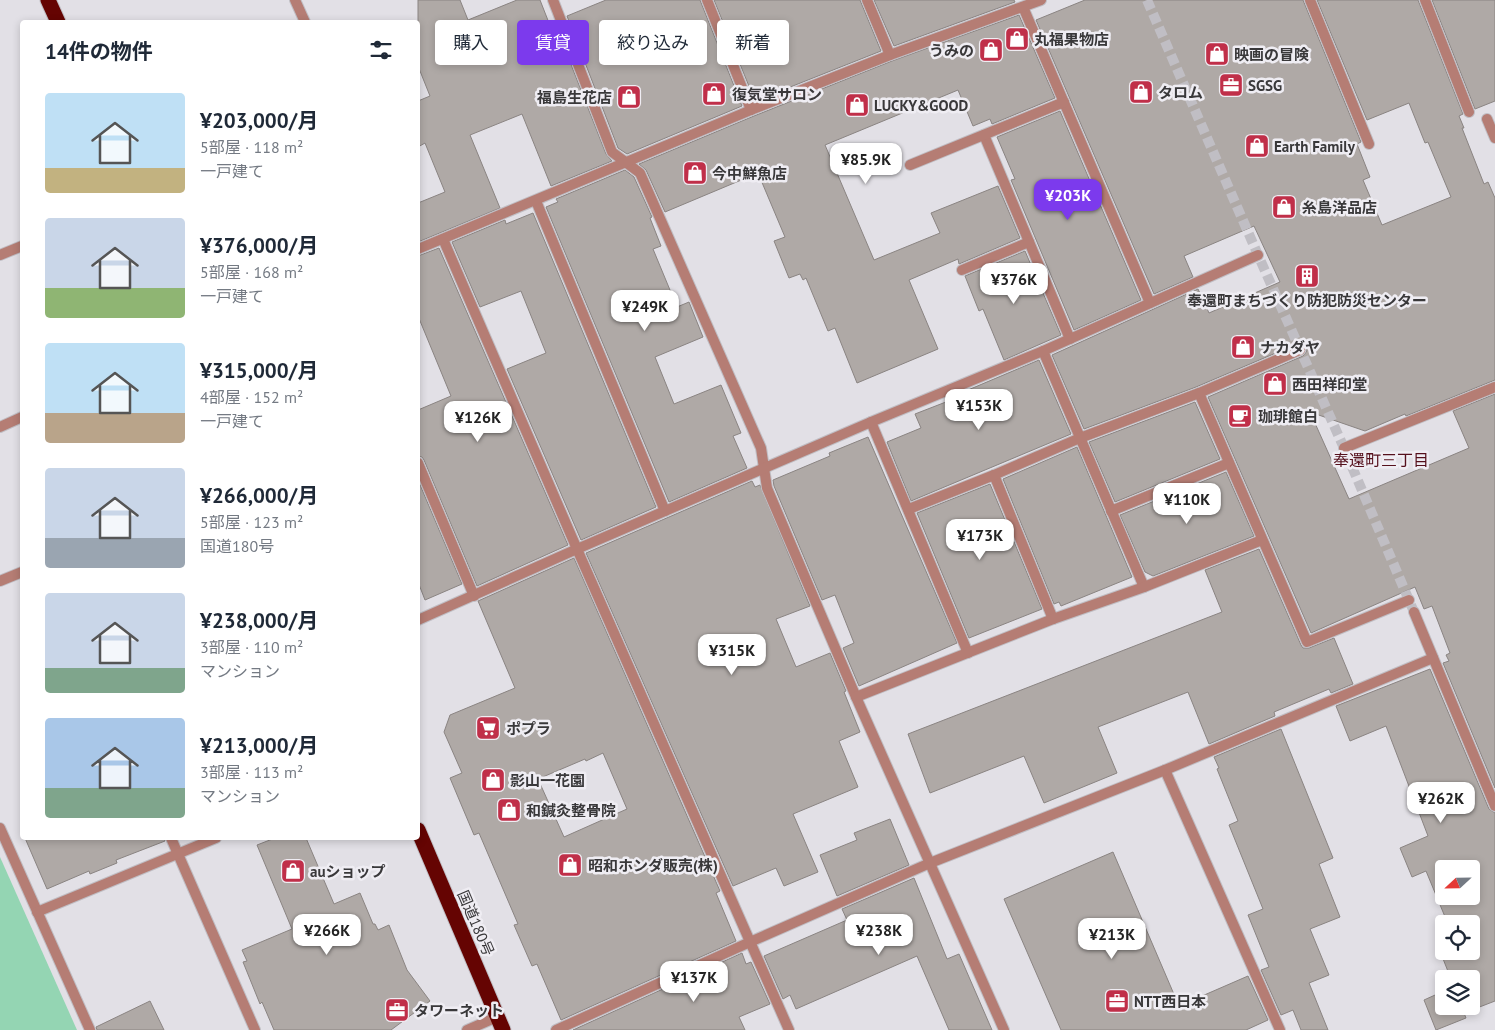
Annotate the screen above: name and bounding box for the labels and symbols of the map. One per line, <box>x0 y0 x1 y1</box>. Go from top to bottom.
shop icon: 丸福果物店 <box>1004 26 1030 52</box>
place label: 丸福果物店 <box>1034 30 1109 49</box>
shop icon: うみの <box>978 37 1004 63</box>
place label: うみの <box>929 41 974 60</box>
shop icon: 映画の冒険 <box>1204 41 1230 67</box>
place label: 映画の冒険 <box>1234 45 1309 64</box>
office icon: SGSG <box>1218 72 1244 98</box>
place label: SGSG <box>1248 76 1282 95</box>
shop icon: タロム <box>1128 79 1154 105</box>
shop icon: 復気堂サロン <box>701 81 727 107</box>
place label: タロム <box>1158 83 1203 102</box>
shop icon: 福島生花店 <box>616 84 642 110</box>
place label: 復気堂サロン <box>732 85 822 104</box>
place label: 福島生花店 <box>536 88 612 107</box>
shop icon: LUCKY&GOOD <box>844 92 870 118</box>
place label: LUCKY&GOOD <box>874 96 969 115</box>
shop icon: Earth Family <box>1244 133 1270 159</box>
place label: Earth Family <box>1274 137 1356 156</box>
pin: ¥85.9K <box>825 142 907 185</box>
shop icon: 今中鮮魚店 <box>682 160 708 186</box>
place label: 今中鮮魚店 <box>712 164 787 183</box>
pin: ¥203K <box>1033 178 1103 221</box>
shop icon: 糸島洋品店 <box>1271 194 1297 220</box>
place label: 糸島洋品店 <box>1302 198 1377 217</box>
pin: ¥376K <box>979 262 1049 305</box>
building icon: 奉還町まちづくり防犯防災センター <box>1294 263 1320 289</box>
pin: ¥249K <box>610 290 680 332</box>
place label: 奉還町まちづくり防犯防災センター <box>1187 291 1427 310</box>
shop icon: ナカダヤ <box>1230 334 1256 360</box>
place label: ナカダヤ <box>1260 338 1320 357</box>
shop icon: 西田祥印堂 <box>1262 371 1288 397</box>
place label: 西田祥印堂 <box>1292 375 1367 394</box>
pin: ¥153K <box>944 388 1014 431</box>
pin: ¥126K <box>443 400 513 443</box>
cafe icon: 珈琲館白 <box>1227 403 1253 429</box>
place label: 珈琲館白 <box>1258 407 1318 426</box>
district label: 奉還町三丁目 <box>1333 450 1429 470</box>
pin: ¥110K <box>1152 482 1222 525</box>
pin: ¥173K <box>945 518 1015 561</box>
pin: ¥315K <box>697 634 767 676</box>
supermarket icon: ポプラ <box>475 715 501 741</box>
place label: ポプラ <box>506 719 551 738</box>
shop icon: 影山一花園 <box>480 767 506 793</box>
place label: 影山一花園 <box>510 771 585 790</box>
pin: ¥262K <box>1406 782 1476 824</box>
shop icon: 和鍼灸整骨院 <box>496 797 522 823</box>
place label: 和鍼灸整骨院 <box>526 801 616 820</box>
shop icon: 昭和ホンダ販売(株) <box>557 852 583 878</box>
place label: 昭和ホンダ販売(株) <box>588 856 718 875</box>
shop icon: auショップ <box>280 858 306 884</box>
north arrow <box>1435 860 1480 905</box>
place label: auショップ <box>310 862 386 881</box>
street label: 国道180号 <box>454 887 498 959</box>
pin: ¥266K <box>292 914 362 956</box>
pin: ¥238K <box>844 914 914 956</box>
pin: ¥213K <box>1077 918 1147 960</box>
pin: ¥137K <box>659 960 729 1003</box>
office icon: NTT西日本 <box>1104 988 1130 1014</box>
place label: NTT西日本 <box>1134 992 1206 1011</box>
office icon: タワーネット <box>384 997 410 1023</box>
place label: タワーネット <box>414 1001 504 1020</box>

